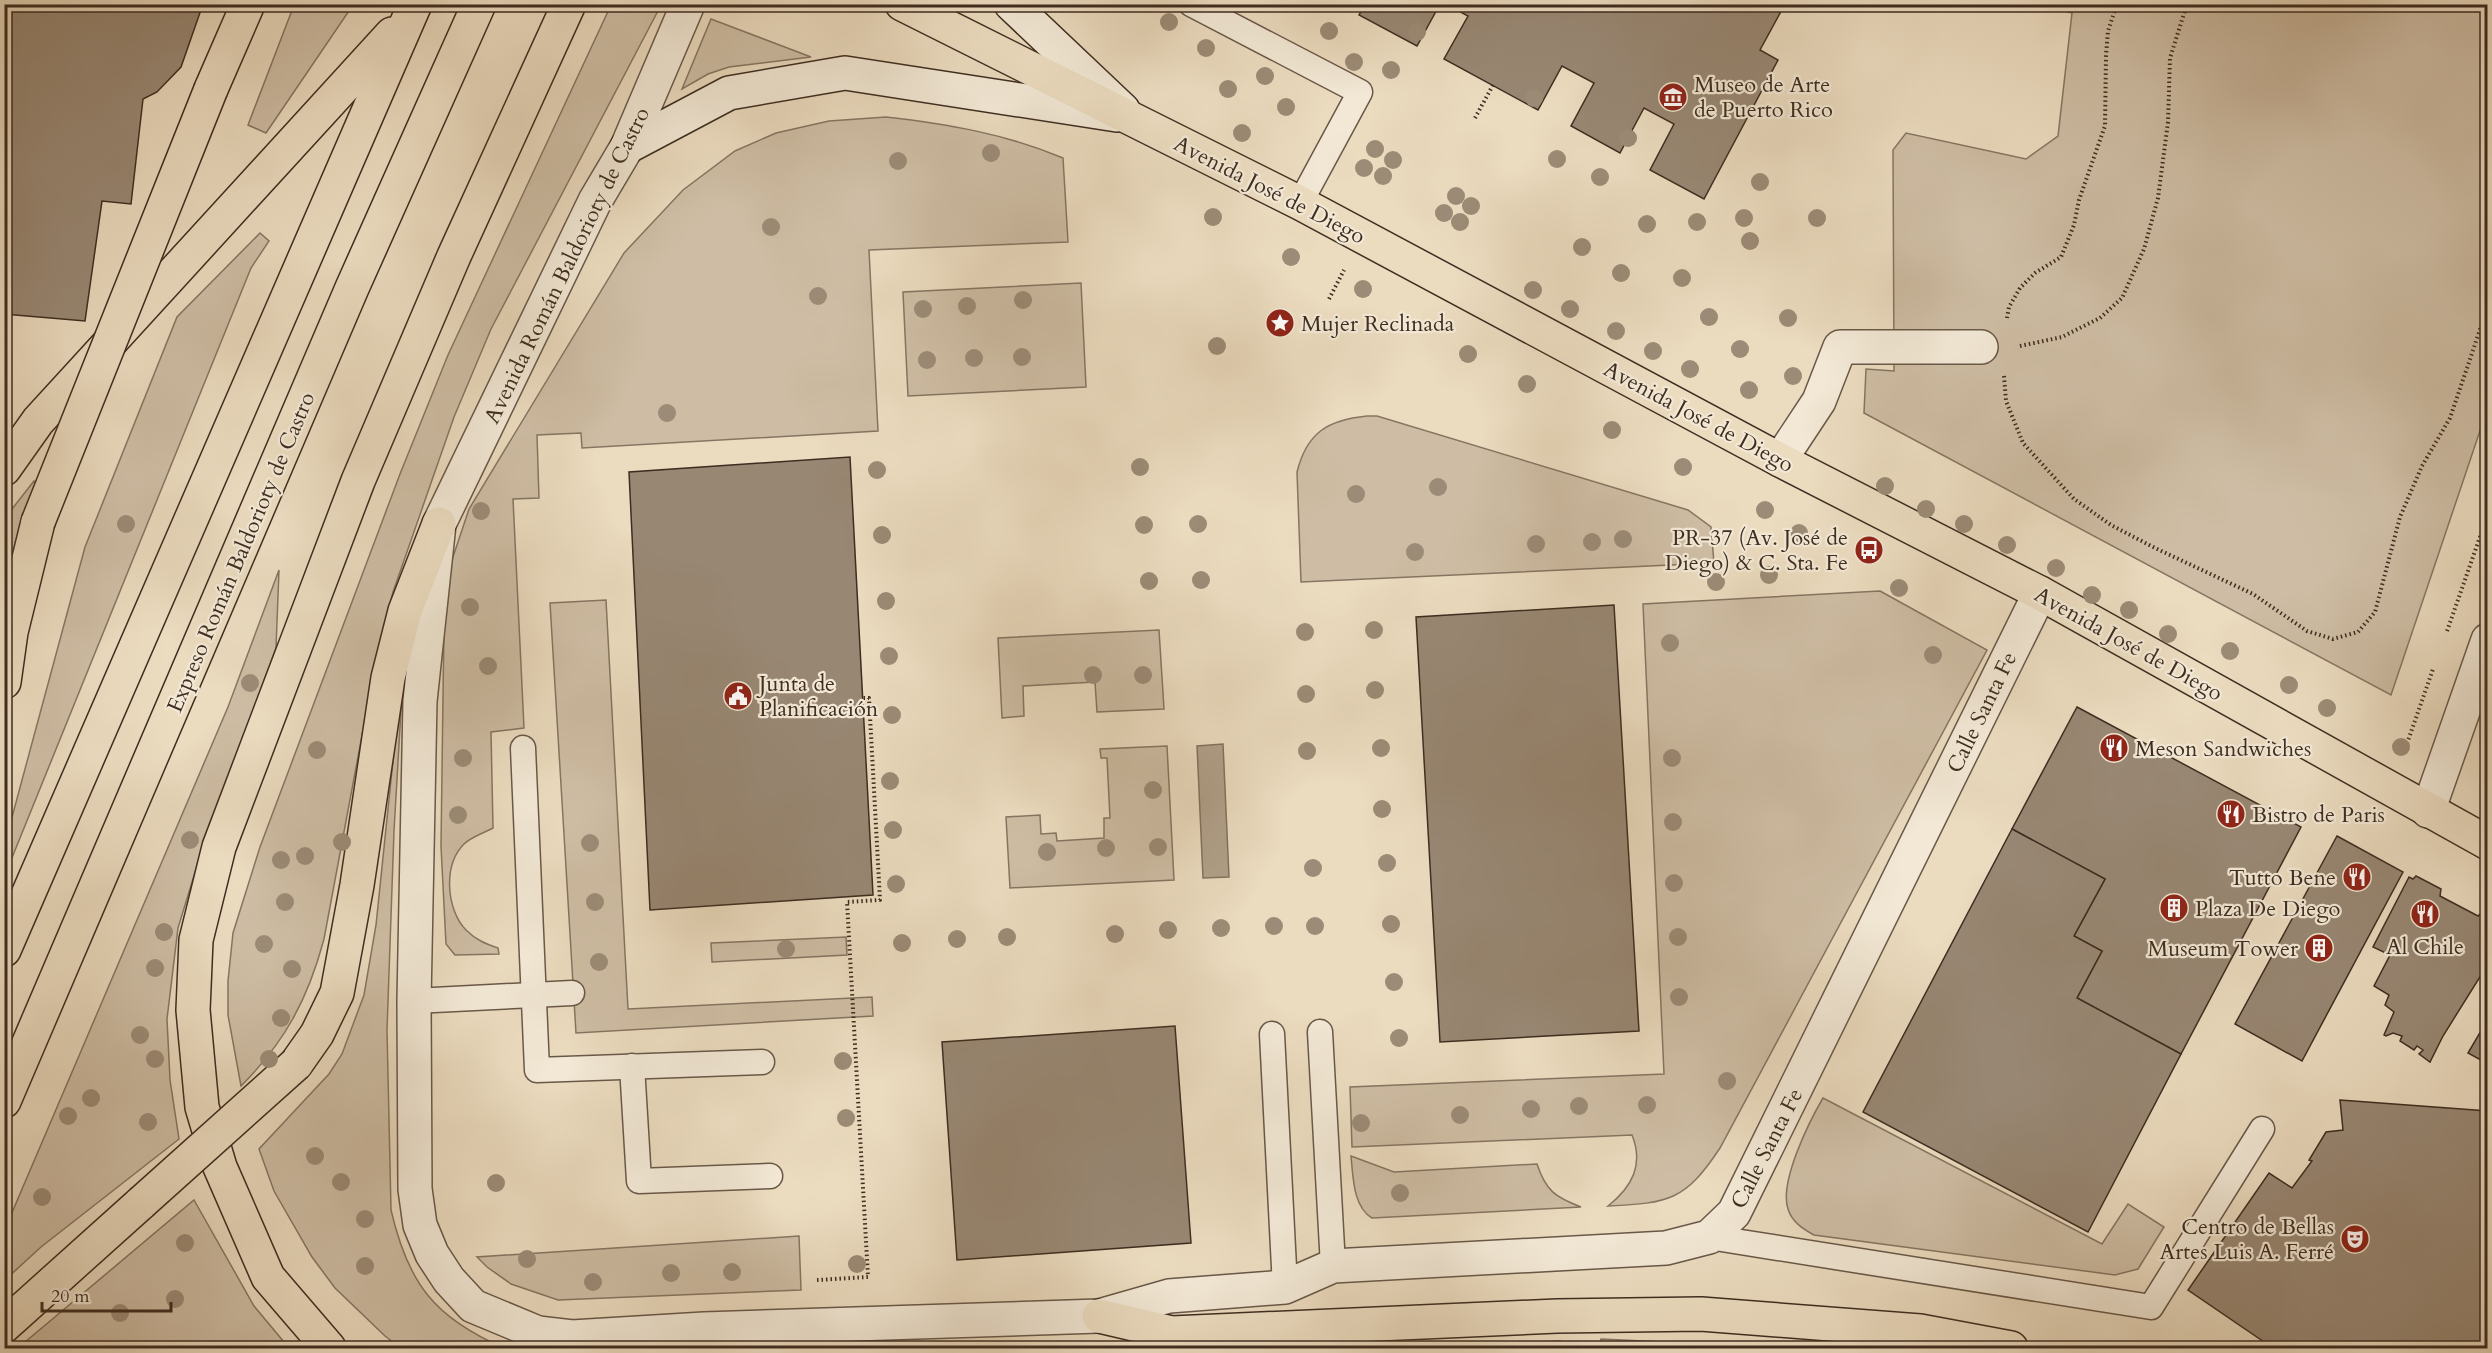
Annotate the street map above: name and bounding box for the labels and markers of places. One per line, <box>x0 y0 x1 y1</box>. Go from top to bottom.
place label: Museo de Arte de Puerto Rico <box>1694 70 1833 125</box>
museum icon: Museo de Arte de Puerto Rico <box>1657 81 1689 113</box>
place icon: Mujer Reclinada <box>1264 307 1296 339</box>
place label: Mujer Reclinada <box>1301 309 1455 339</box>
place label: PR-37 (Av. José de Diego) & C. Sta. Fe <box>1665 523 1848 578</box>
bus stop icon: PR-37 (Av. José de Diego) & C. Sta. Fe <box>1853 534 1885 566</box>
place label: Junta de Planificación <box>756 669 879 724</box>
public building icon: Junta de Planificación <box>722 680 754 712</box>
restaurant icon: Meson Sandwiches <box>2098 732 2130 764</box>
place label: Meson Sandwiches <box>2135 734 2311 764</box>
restaurant icon: Bistro de Paris <box>2215 798 2247 830</box>
place label: Bistro de Paris <box>2252 800 2385 830</box>
restaurant icon: Tutto Bene <box>2341 861 2373 893</box>
place label: Tutto Bene <box>2229 863 2336 893</box>
building icon: Plaza De Diego <box>2158 892 2190 924</box>
place label: Plaza De Diego <box>2195 894 2341 924</box>
restaurant icon: Al Chile <box>2409 898 2441 930</box>
building icon: Museum Tower <box>2303 932 2335 964</box>
place label: Al Chile <box>2386 932 2464 962</box>
place label: Museum Tower <box>2148 934 2299 964</box>
place label: Centro de Bellas Artes Luis A. Ferré <box>2160 1212 2334 1267</box>
theatre icon: Centro de Bellas Artes Luis A. Ferré <box>2339 1223 2371 1255</box>

